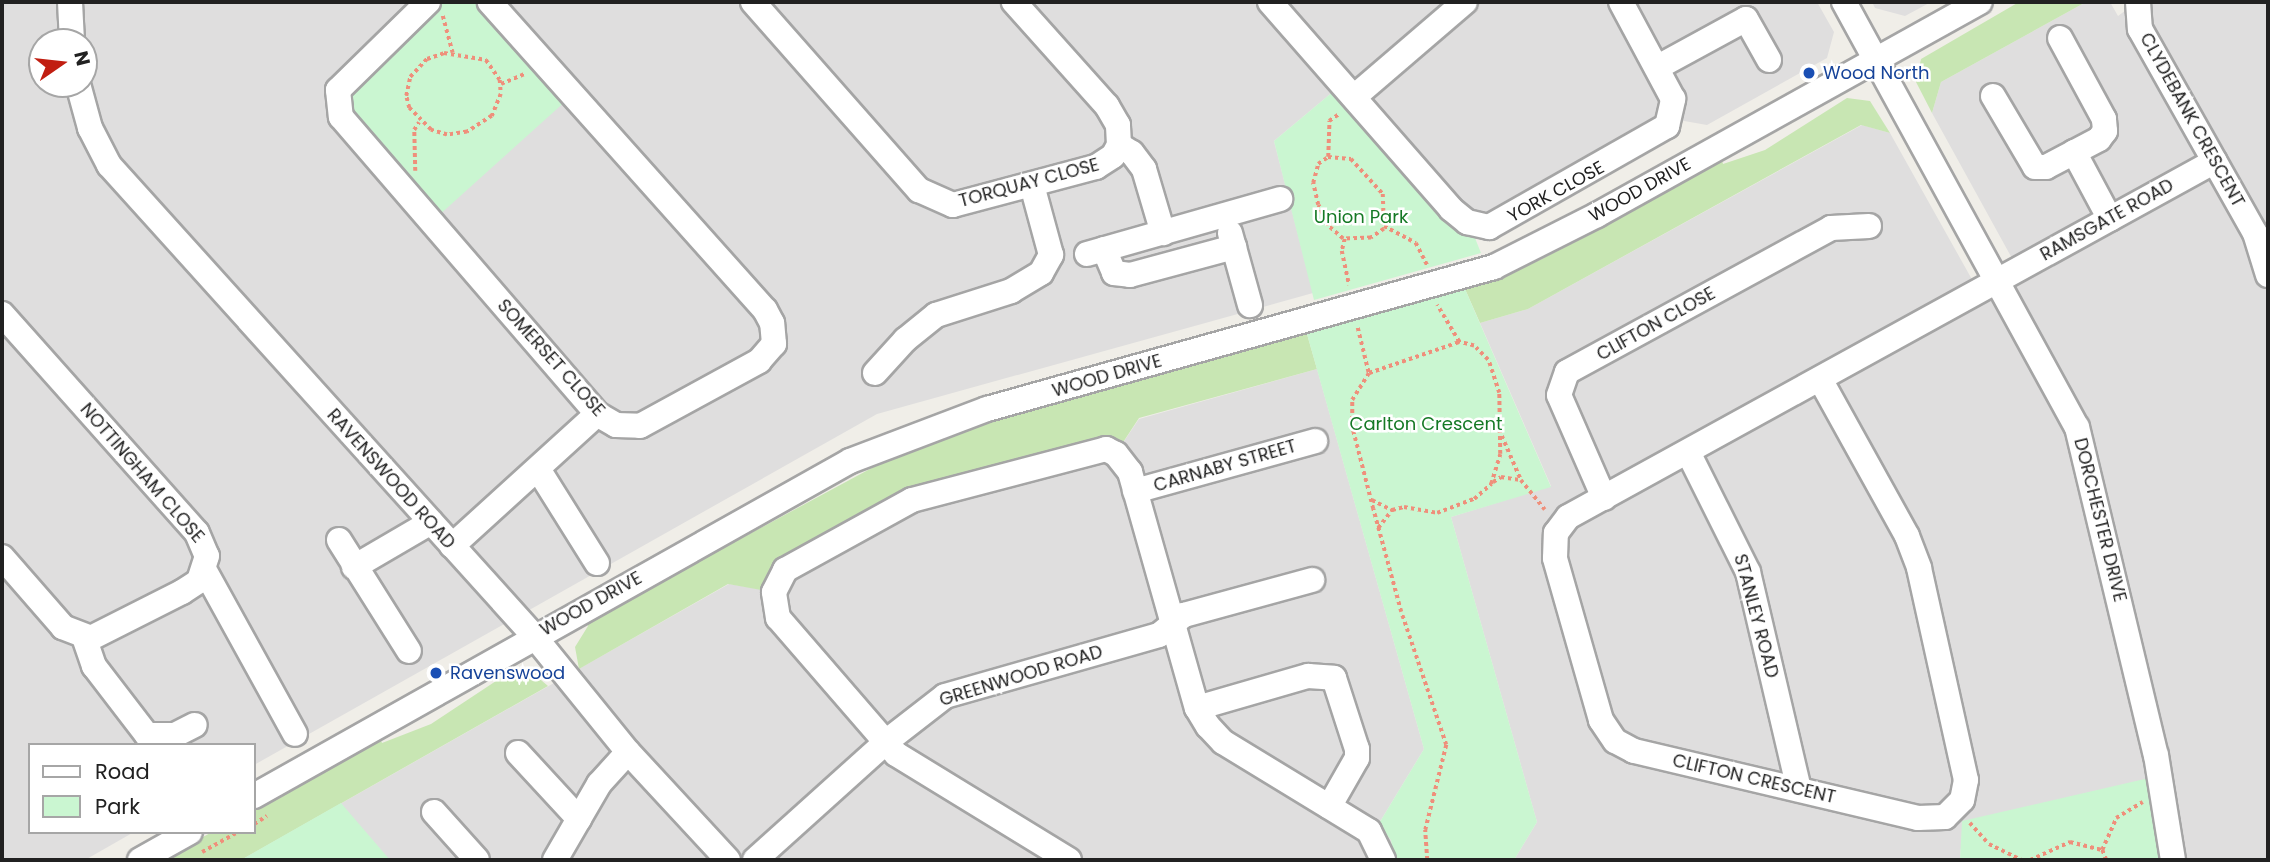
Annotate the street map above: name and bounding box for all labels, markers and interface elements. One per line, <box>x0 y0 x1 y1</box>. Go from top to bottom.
north arrow <box>28 28 98 98</box>
street label: CLYDEBANK CRESCENT <box>2135 29 2249 211</box>
text: N <box>67 48 97 68</box>
place label: Wood North <box>1823 62 1930 84</box>
marker: Wood North <box>1801 65 1817 81</box>
street label: WOOD DRIVE <box>1585 153 1695 227</box>
street label: TORQUAY CLOSE <box>957 154 1101 212</box>
street label: YORK CLOSE <box>1504 157 1608 227</box>
street label: RAMSGATE ROAD <box>2037 174 2177 266</box>
park label: Union Park <box>1314 206 1408 228</box>
street label: CLIFTON CLOSE <box>1593 283 1719 365</box>
street label: SOMERSET CLOSE <box>493 295 609 421</box>
street label: WOOD DRIVE <box>1050 350 1164 402</box>
street label: NOTTINGHAM CLOSE <box>76 399 208 547</box>
street label: RAVENSWOOD ROAD <box>322 405 460 553</box>
park label: Carlton Crescent <box>1350 413 1502 435</box>
street label: CARNABY STREET <box>1151 435 1299 497</box>
street label: DORCHESTER DRIVE <box>2069 436 2131 604</box>
street label: STANLEY ROAD <box>1729 552 1783 680</box>
street label: WOOD DRIVE <box>536 567 646 641</box>
street label: GREENWOOD ROAD <box>937 641 1105 711</box>
place label: Ravenswood <box>450 662 565 684</box>
marker: Ravenswood <box>428 665 444 681</box>
legend <box>28 743 256 834</box>
street label: CLIFTON CRESCENT <box>1670 750 1838 808</box>
text: Road <box>95 757 150 786</box>
text: Park <box>95 792 140 821</box>

